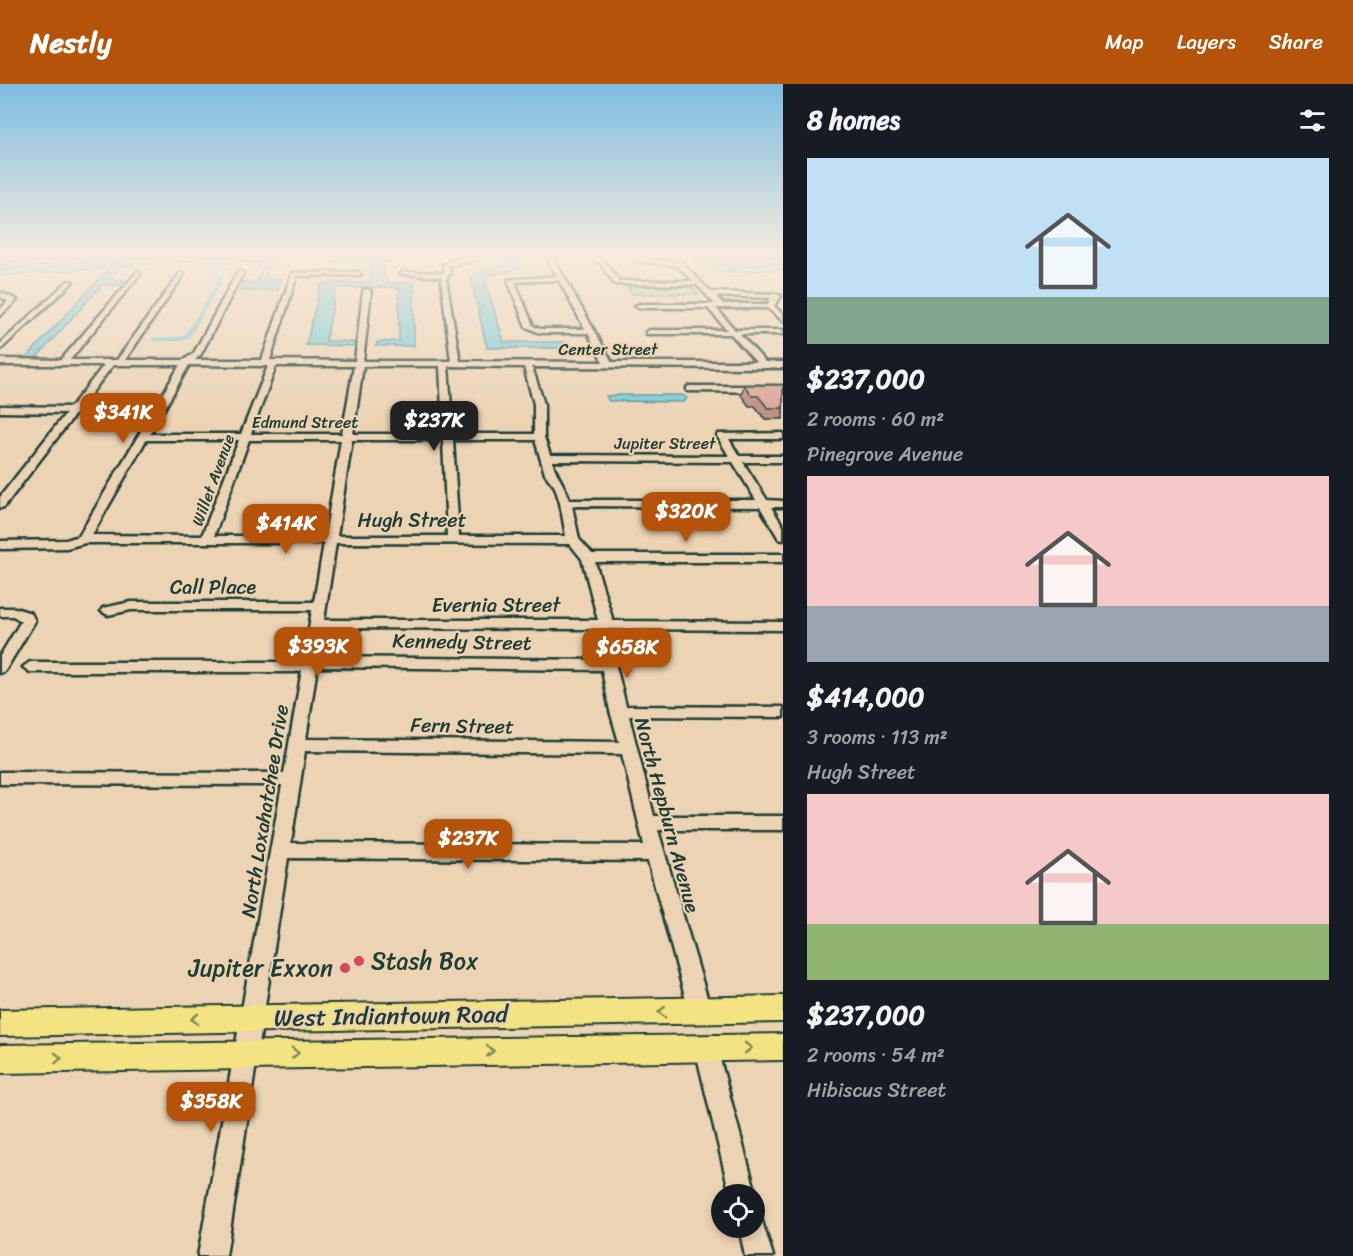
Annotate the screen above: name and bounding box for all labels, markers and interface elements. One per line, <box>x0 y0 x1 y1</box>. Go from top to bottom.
text: Nestly <box>30 18 111 67</box>
text: Map <box>1105 23 1144 61</box>
text: Layers <box>1177 23 1236 61</box>
text: Share <box>1269 23 1323 61</box>
text: 8 homes <box>807 97 900 143</box>
icon: filters <box>1296 104 1329 137</box>
icon: home <box>1014 197 1122 305</box>
street label: Center Street <box>559 335 658 364</box>
text: $237,000 <box>807 356 925 402</box>
pin: $341K <box>81 393 165 444</box>
text: $341K <box>94 395 152 430</box>
pin: $237K <box>392 401 476 452</box>
text: 2 rooms · 60 m² <box>807 402 944 437</box>
text: $237K <box>404 403 464 438</box>
street label: Edmund Street <box>252 408 358 437</box>
street label: Jupiter Street <box>614 429 716 458</box>
street label: Willet Avenue <box>183 430 243 530</box>
text: Pinegrove Avenue <box>807 437 963 472</box>
pin: $320K <box>644 492 728 543</box>
text: $320K <box>656 494 716 529</box>
street label: Hugh Street <box>358 503 467 538</box>
pin: $414K <box>244 504 328 555</box>
text: $414K <box>256 506 316 541</box>
icon: home <box>1014 515 1122 623</box>
street label: Call Place <box>170 570 256 605</box>
street label: Evernia Street <box>432 588 561 623</box>
street label: Kennedy Street <box>392 623 532 661</box>
pin: $393K <box>276 627 360 678</box>
pin: $658K <box>585 628 669 679</box>
text: $393K <box>288 629 348 664</box>
text: $658K <box>596 630 658 665</box>
text: $414,000 <box>807 674 924 720</box>
street label: North Loxahatchee Drive <box>231 702 299 920</box>
street label: Fern Street <box>410 708 514 744</box>
street label: North Hepburn Avenue <box>624 713 710 917</box>
text: 3 rooms · 113 m² <box>807 720 948 755</box>
text: Hugh Street <box>807 755 916 790</box>
pin: $237K <box>426 819 510 870</box>
text: $237K <box>438 821 498 856</box>
icon: home <box>1014 833 1122 941</box>
place label: Stash Box <box>371 940 479 982</box>
place label: Jupiter Exxon <box>187 947 333 989</box>
marker: Stash Box <box>352 954 366 968</box>
marker: Jupiter Exxon <box>338 961 352 975</box>
text: $237,000 <box>807 992 925 1038</box>
street label: West Indiantown Road <box>274 993 510 1039</box>
one-way arrow <box>657 1005 666 1018</box>
one-way arrow <box>190 1013 199 1026</box>
text: 2 rooms · 54 m² <box>807 1038 945 1073</box>
one-way arrow <box>744 1041 753 1054</box>
one-way arrow <box>486 1045 495 1057</box>
one-way arrow <box>291 1047 300 1059</box>
one-way arrow <box>54 1051 63 1064</box>
text: Hibiscus Street <box>807 1073 946 1108</box>
pin: $358K <box>169 1082 253 1133</box>
text: $358K <box>181 1084 241 1119</box>
map controls <box>711 1184 765 1238</box>
button: locate <box>711 1184 765 1238</box>

